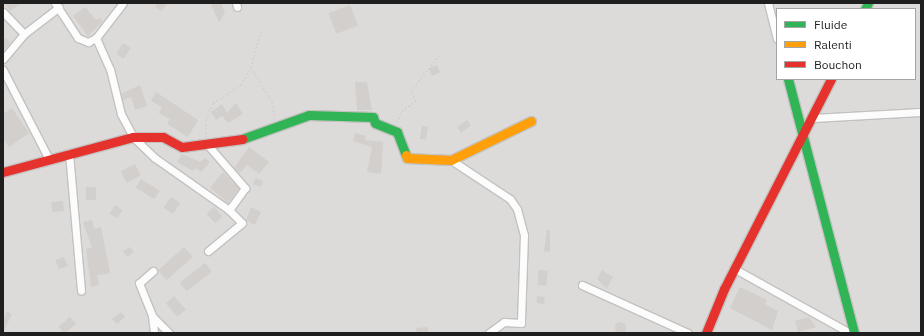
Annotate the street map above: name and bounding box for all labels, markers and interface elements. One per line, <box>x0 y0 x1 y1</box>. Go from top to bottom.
legend <box>776 8 916 80</box>
text: Fluide <box>814 17 847 32</box>
text: Ralenti <box>814 37 852 52</box>
text: Bouchon <box>814 57 862 72</box>

